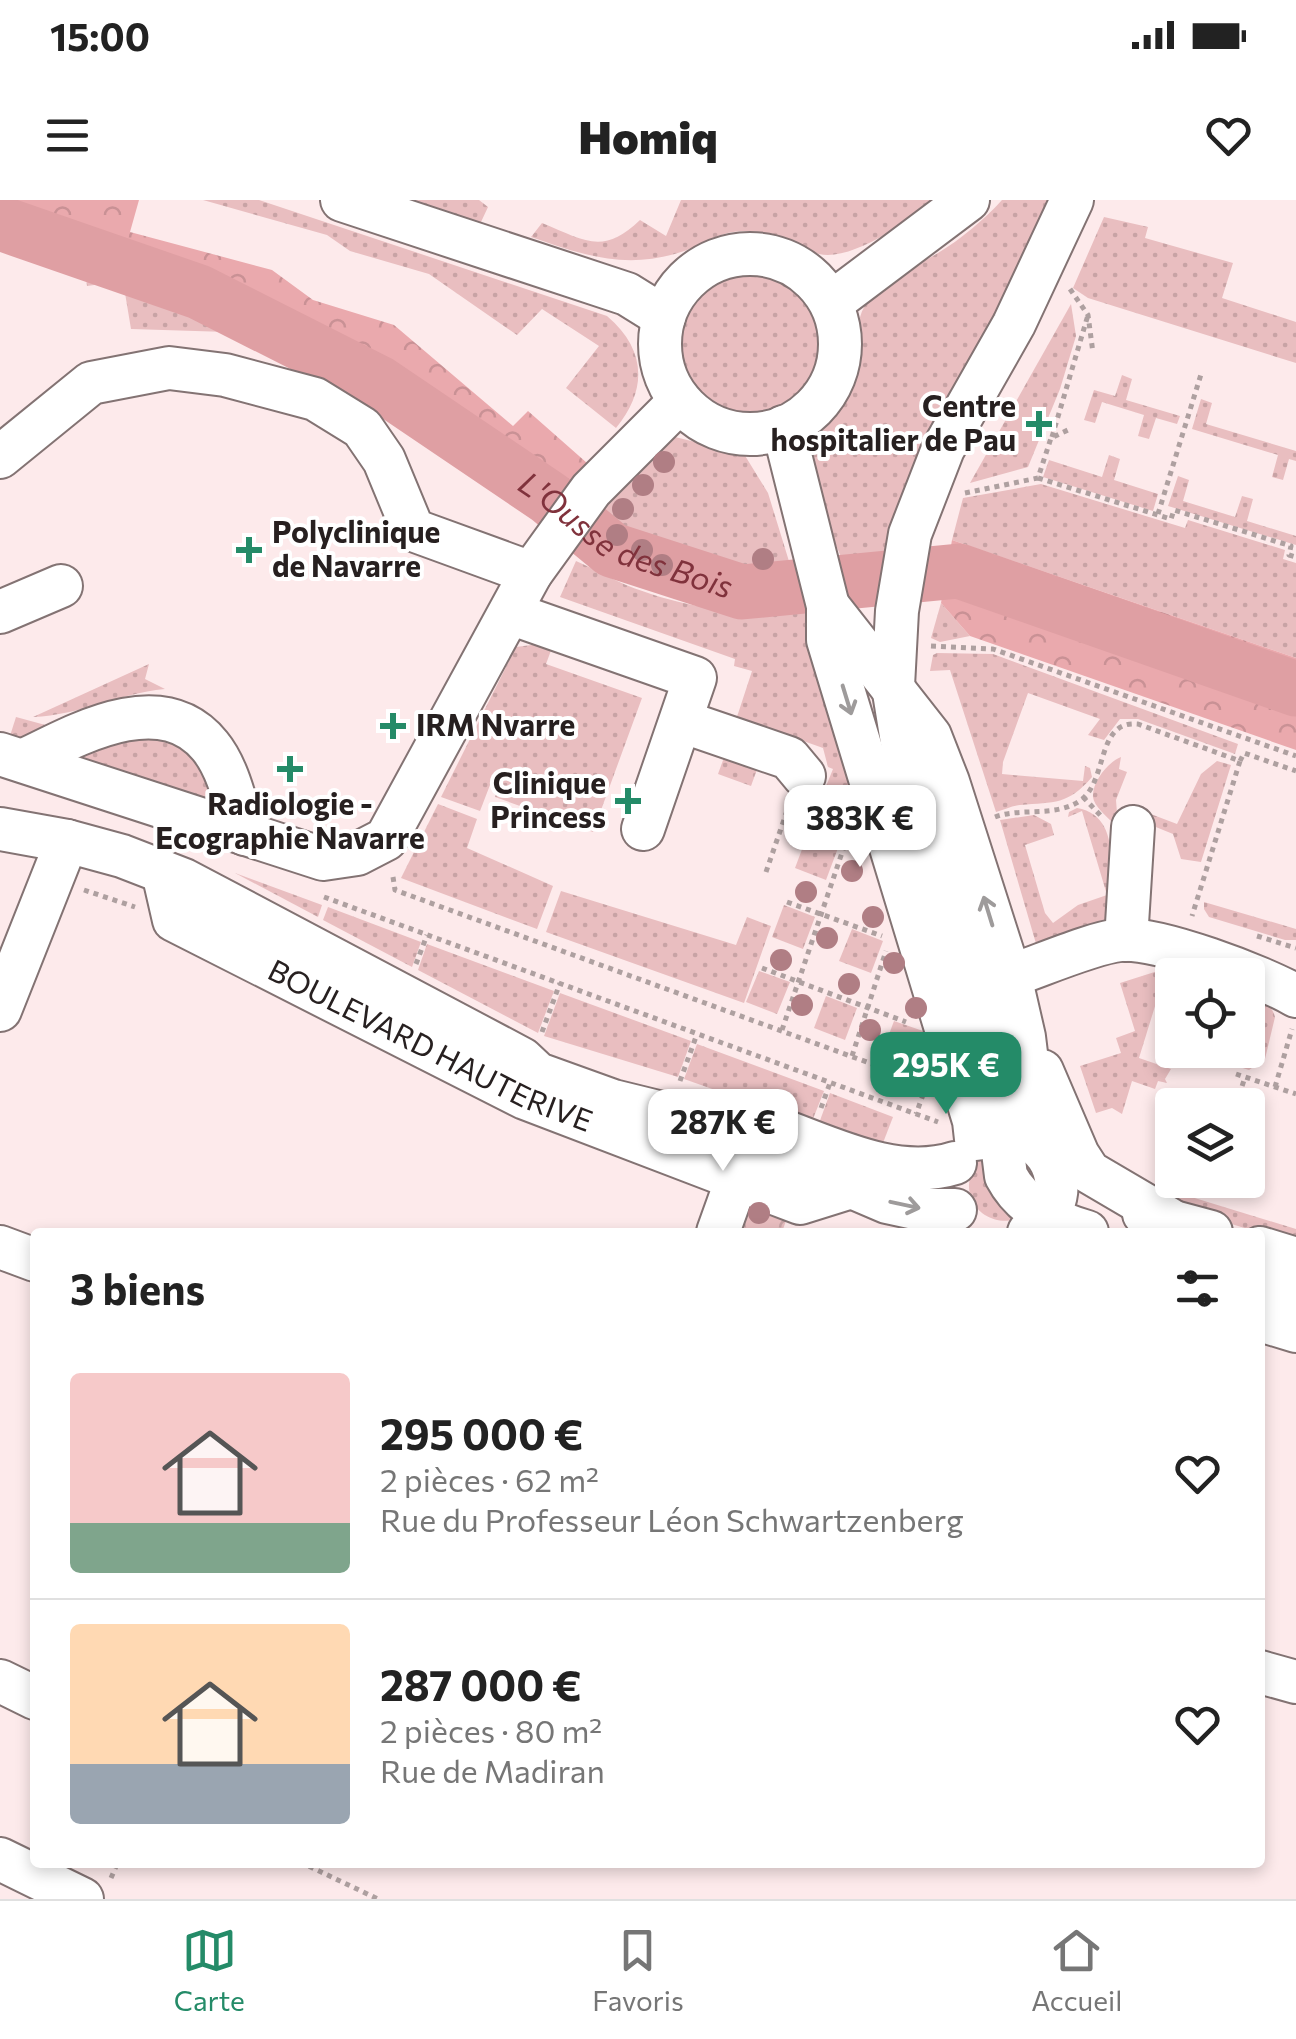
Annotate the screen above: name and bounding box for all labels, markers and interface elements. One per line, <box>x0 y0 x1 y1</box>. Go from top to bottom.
text: 15:00 <box>50 12 150 59</box>
icon: menu <box>40 108 95 163</box>
text: Homiq <box>578 108 718 163</box>
icon: heart <box>1201 108 1256 163</box>
place label: Centre hospitalier de Pau <box>771 386 1016 457</box>
marker: Centre hospitalier de Pau <box>1026 411 1052 437</box>
water label: L'Ousse des Bois <box>512 462 738 606</box>
place label: Polyclinique de Navarre <box>272 512 440 583</box>
marker: Polyclinique de Navarre <box>236 537 262 563</box>
one-way arrow <box>839 684 857 716</box>
place label: IRM Nvarre <box>416 705 575 742</box>
marker: IRM Nvarre <box>380 713 406 739</box>
marker: Radiologie - Ecographie Navarre <box>277 756 303 782</box>
place label: Clinique Princess <box>490 763 606 834</box>
place label: Radiologie - Ecographie Navarre <box>155 784 425 855</box>
pin: 383K € <box>779 785 941 870</box>
marker: Clinique Princess <box>615 788 641 814</box>
text: 383K € <box>806 797 914 837</box>
one-way arrow <box>978 896 996 927</box>
street label: BOULEVARD HAUTERIVE <box>263 950 598 1138</box>
map controls <box>1155 958 1265 1198</box>
button: locate <box>1155 958 1265 1068</box>
pin: 295K € <box>865 1032 1027 1117</box>
text: 295K € <box>892 1044 1000 1084</box>
button: layers <box>1155 1088 1265 1198</box>
pin: 287K € <box>642 1089 804 1174</box>
text: 287K € <box>670 1101 776 1141</box>
one-way arrow <box>888 1197 920 1216</box>
icon: filters <box>1170 1261 1225 1316</box>
text: 3 biens <box>70 1262 205 1314</box>
text: 295 000 € <box>380 1407 583 1459</box>
icon: home <box>150 1413 270 1533</box>
icon: heart <box>1170 1446 1225 1501</box>
text: 2 pièces · 62 m² <box>380 1459 599 1499</box>
text: Rue du Professeur Léon Schwartzenberg <box>380 1499 964 1539</box>
text: 287 000 € <box>380 1658 582 1710</box>
icon: home <box>150 1664 270 1784</box>
icon: heart <box>1170 1697 1225 1752</box>
text: 2 pièces · 80 m² <box>380 1710 602 1750</box>
text: Rue de Madiran <box>380 1750 605 1790</box>
tab: Carte <box>174 1923 245 2017</box>
tab: Favoris <box>592 1923 684 2017</box>
tab: Accueil <box>1031 1923 1122 2017</box>

